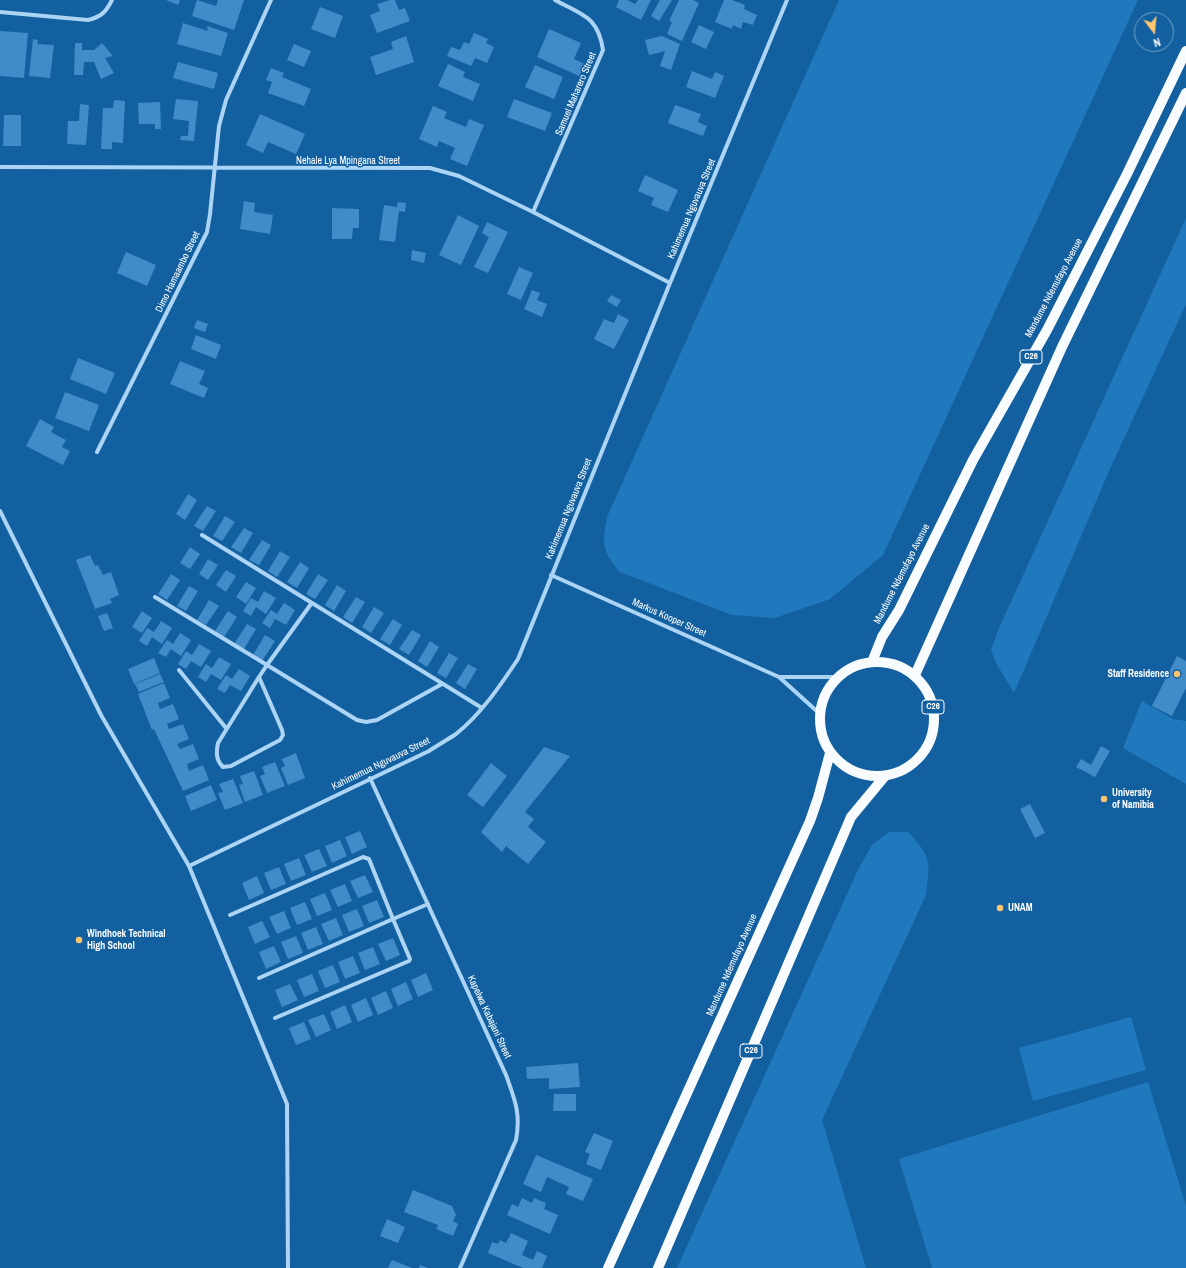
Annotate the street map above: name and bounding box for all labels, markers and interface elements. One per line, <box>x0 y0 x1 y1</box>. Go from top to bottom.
north arrow <box>1134 12 1174 52</box>
text: N <box>1152 35 1162 50</box>
street label: Samuel Maharero Street <box>553 51 599 137</box>
street label: Nehale Lya Mpingana Street <box>296 155 400 167</box>
street label: Kahimemua Nguvauva Street <box>665 157 719 261</box>
street label: Dimo Hamaambo Street <box>153 230 203 314</box>
street label: Mandume Ndemufayo Avenue <box>1023 236 1085 340</box>
road number: C26 <box>1020 350 1042 364</box>
street label: Kahimemua Nguvauva Street <box>543 457 595 561</box>
street label: Mandume Ndemufayo Avenue <box>872 522 932 626</box>
street label: Markus Kooper Street <box>630 596 708 640</box>
place label: Staff Residence <box>1107 668 1169 680</box>
marker: Staff Residence <box>1172 669 1182 679</box>
road number: C26 <box>922 700 944 714</box>
street label: Kahimemua Nguvauva Street <box>330 735 432 793</box>
place label: University of Namibia <box>1112 787 1154 810</box>
marker: University of Namibia <box>1099 794 1109 804</box>
place label: UNAM <box>1008 902 1033 914</box>
marker: UNAM <box>995 903 1005 913</box>
street label: Mandume Ndemufayo Avenue <box>704 912 760 1018</box>
place label: Windhoek Technical High School <box>87 928 166 952</box>
marker: Windhoek Technical High School <box>74 935 84 945</box>
street label: Kapelwa Kabajani Street <box>464 974 514 1060</box>
road number: C26 <box>740 1044 762 1058</box>

